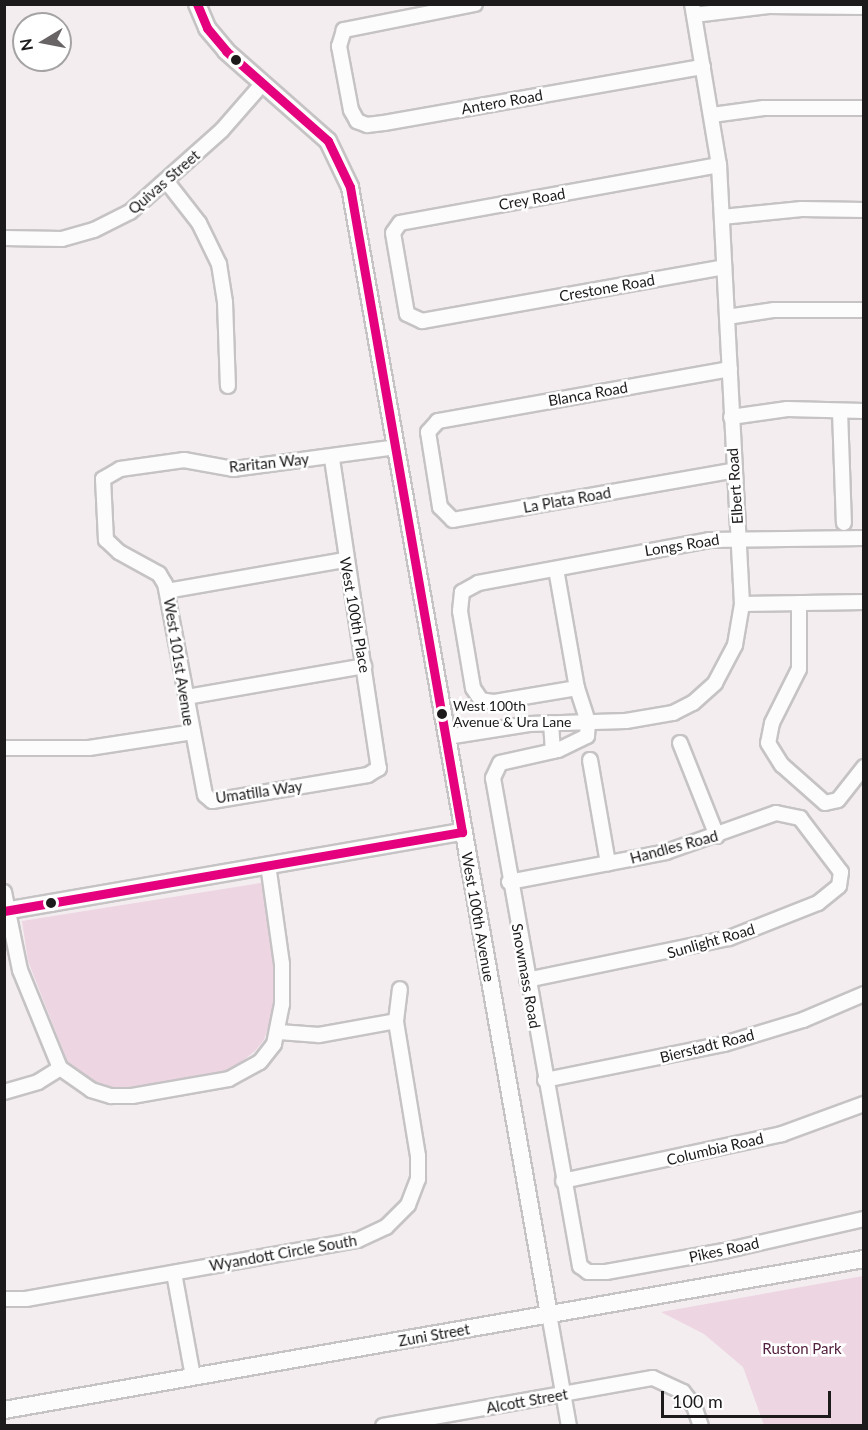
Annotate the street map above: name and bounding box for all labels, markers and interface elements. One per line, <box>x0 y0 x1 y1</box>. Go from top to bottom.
north arrow <box>12 12 72 72</box>
text: N <box>15 37 36 53</box>
unlabelled marker <box>230 54 242 66</box>
street label: Antero Road <box>460 86 544 118</box>
street label: Quivas Street <box>125 146 203 218</box>
street label: Crey Road <box>497 184 567 214</box>
street label: Crestone Road <box>558 271 656 305</box>
street label: Blanca Road <box>547 378 629 410</box>
street label: Elbert Road <box>723 447 747 525</box>
street label: Raritan Way <box>228 450 310 476</box>
street label: La Plata Road <box>522 483 612 517</box>
street label: Longs Road <box>643 530 721 560</box>
street label: West 100th Place <box>336 556 374 674</box>
street label: West 101st Avenue <box>160 596 198 728</box>
place label: West 100th Avenue & Ura Lane <box>453 698 571 730</box>
marker: West 100th Avenue & Ura Lane <box>436 708 448 720</box>
street label: Umatilla Way <box>214 777 304 807</box>
street label: Handles Road <box>628 827 720 867</box>
street label: West 100th Avenue <box>458 851 498 983</box>
unlabelled marker <box>45 897 57 909</box>
street label: Sunlight Road <box>665 920 757 962</box>
street label: Snowmass Road <box>508 922 544 1030</box>
street label: Bierstadt Road <box>658 1026 756 1066</box>
street label: Columbia Road <box>665 1129 765 1169</box>
street label: Wyandott Circle South <box>208 1231 358 1275</box>
street label: Pikes Road <box>687 1234 761 1266</box>
street label: Zuni Street <box>397 1320 471 1350</box>
park label: Ruston Park <box>762 1340 842 1358</box>
scale bar <box>664 1379 834 1417</box>
street label: Alcott Street <box>485 1385 569 1417</box>
text: 100 m <box>672 1390 723 1412</box>

